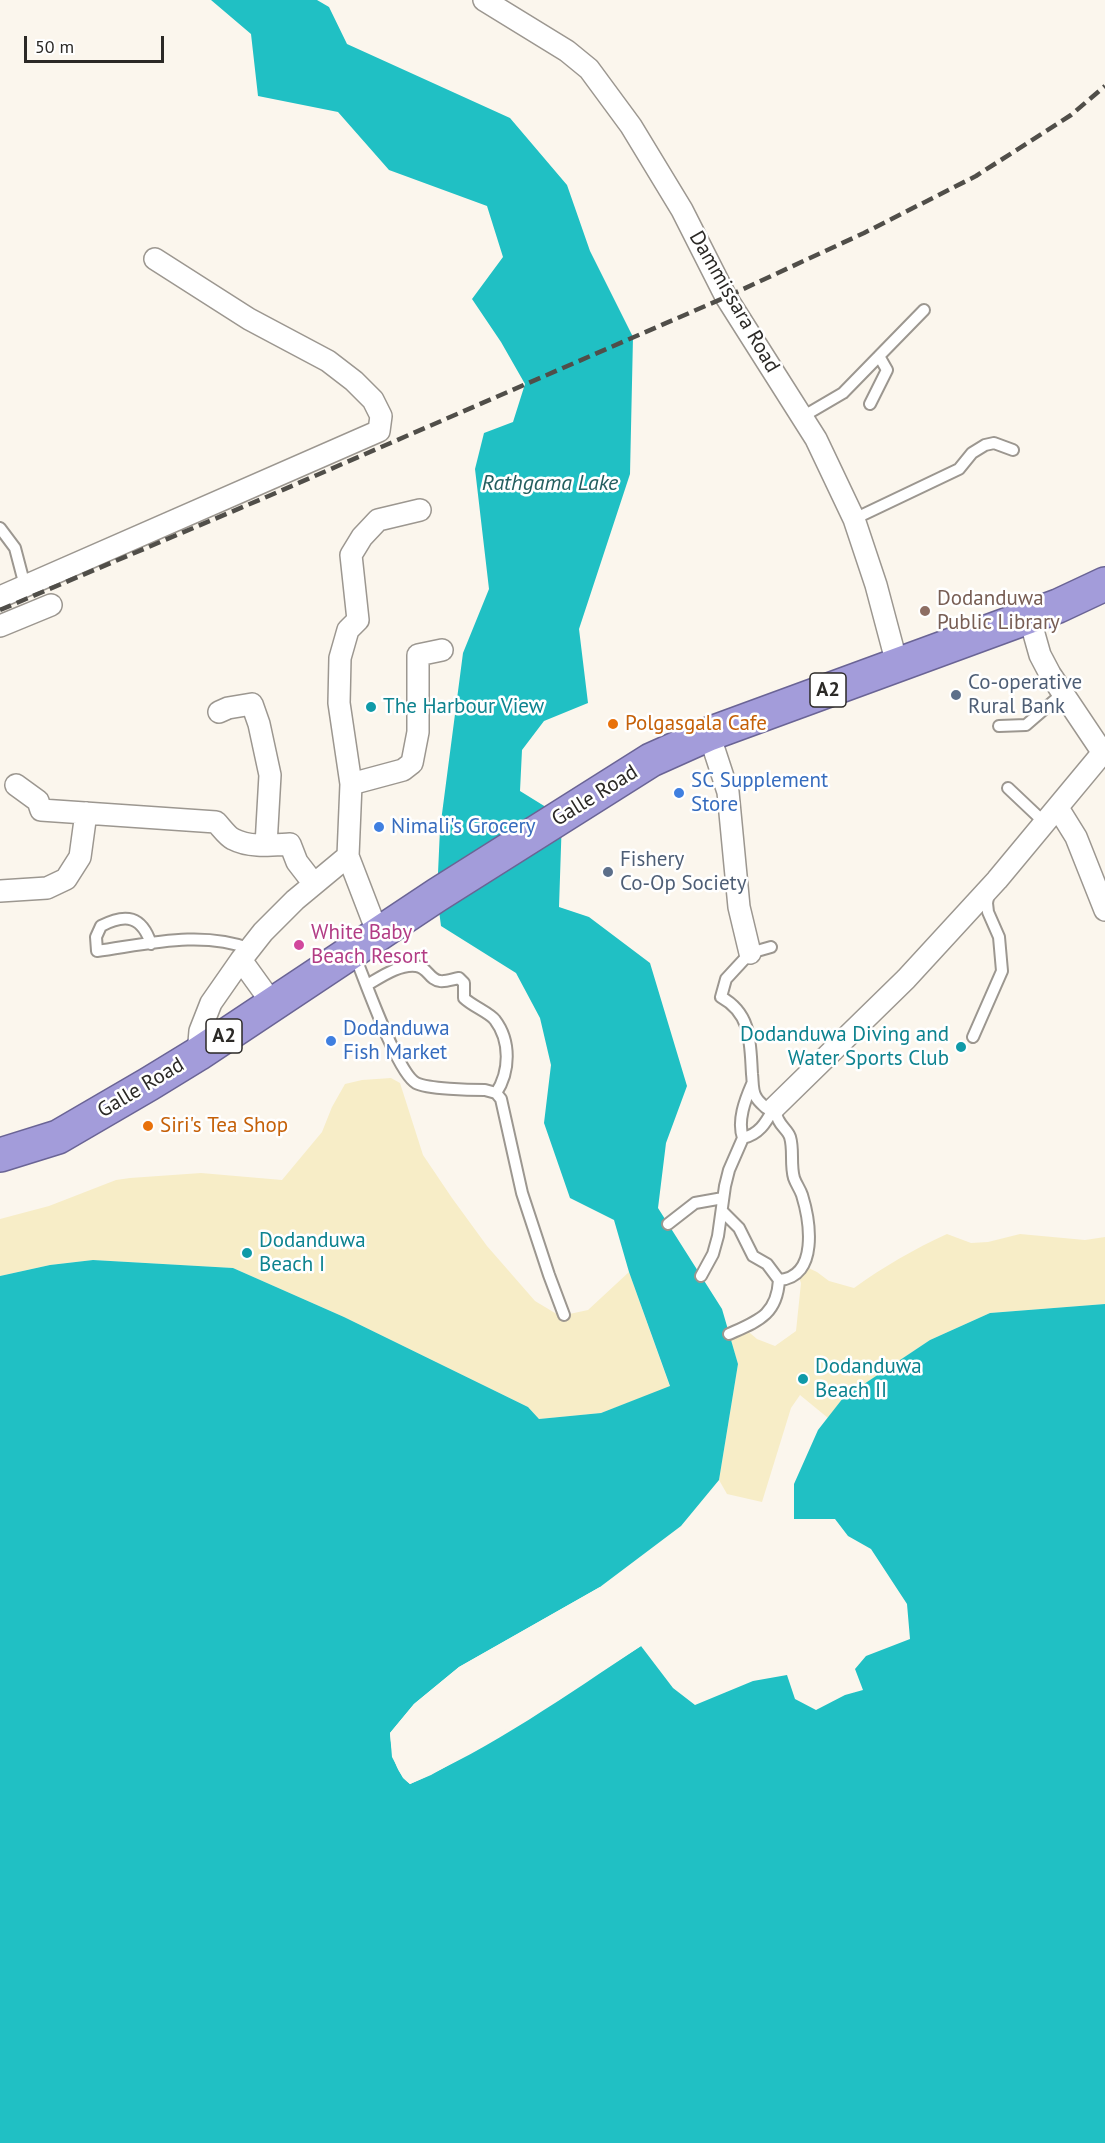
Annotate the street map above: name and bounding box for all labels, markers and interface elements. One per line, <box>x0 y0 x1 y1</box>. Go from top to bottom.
scale bar <box>27 24 166 62</box>
text: 50 m <box>35 35 74 58</box>
street label: Dammissara Road <box>683 227 785 377</box>
water label: Rathgama Lake <box>482 471 618 497</box>
place label: Dodanduwa Public Library <box>937 586 1060 636</box>
marker: Dodanduwa Public Library <box>918 604 932 618</box>
place label: Co-operative Rural Bank <box>968 670 1082 720</box>
road number: A2 <box>810 673 846 707</box>
marker: Co-operative Rural Bank <box>949 688 963 702</box>
place label: The Harbour View <box>383 694 544 720</box>
marker: The Harbour View <box>364 700 378 714</box>
place label: Polgasgala Cafe <box>625 711 767 737</box>
marker: Polgasgala Cafe <box>606 717 620 731</box>
street label: Galle Road <box>548 760 642 832</box>
place label: SC Supplement Store <box>691 768 828 818</box>
marker: SC Supplement Store <box>672 786 686 800</box>
place label: Nimali's Grocery <box>391 814 536 840</box>
marker: Nimali's Grocery <box>372 820 386 834</box>
place label: Fishery Co-Op Society <box>620 847 746 897</box>
marker: Fishery Co-Op Society <box>601 865 615 879</box>
place label: White Baby Beach Resort <box>311 920 428 970</box>
marker: White Baby Beach Resort <box>292 938 306 952</box>
place label: Dodanduwa Fish Market <box>343 1016 450 1066</box>
road number: A2 <box>206 1019 242 1053</box>
place label: Dodanduwa Diving and Water Sports Club <box>740 1022 949 1072</box>
marker: Dodanduwa Fish Market <box>324 1034 338 1048</box>
marker: Dodanduwa Diving and Water Sports Club <box>954 1040 968 1054</box>
street label: Galle Road <box>93 1052 189 1124</box>
place label: Siri's Tea Shop <box>160 1113 288 1139</box>
marker: Siri's Tea Shop <box>141 1119 155 1133</box>
place label: Dodanduwa Beach I <box>259 1228 366 1278</box>
marker: Dodanduwa Beach I <box>240 1246 254 1260</box>
place label: Dodanduwa Beach II <box>815 1354 922 1404</box>
marker: Dodanduwa Beach II <box>796 1372 810 1386</box>

